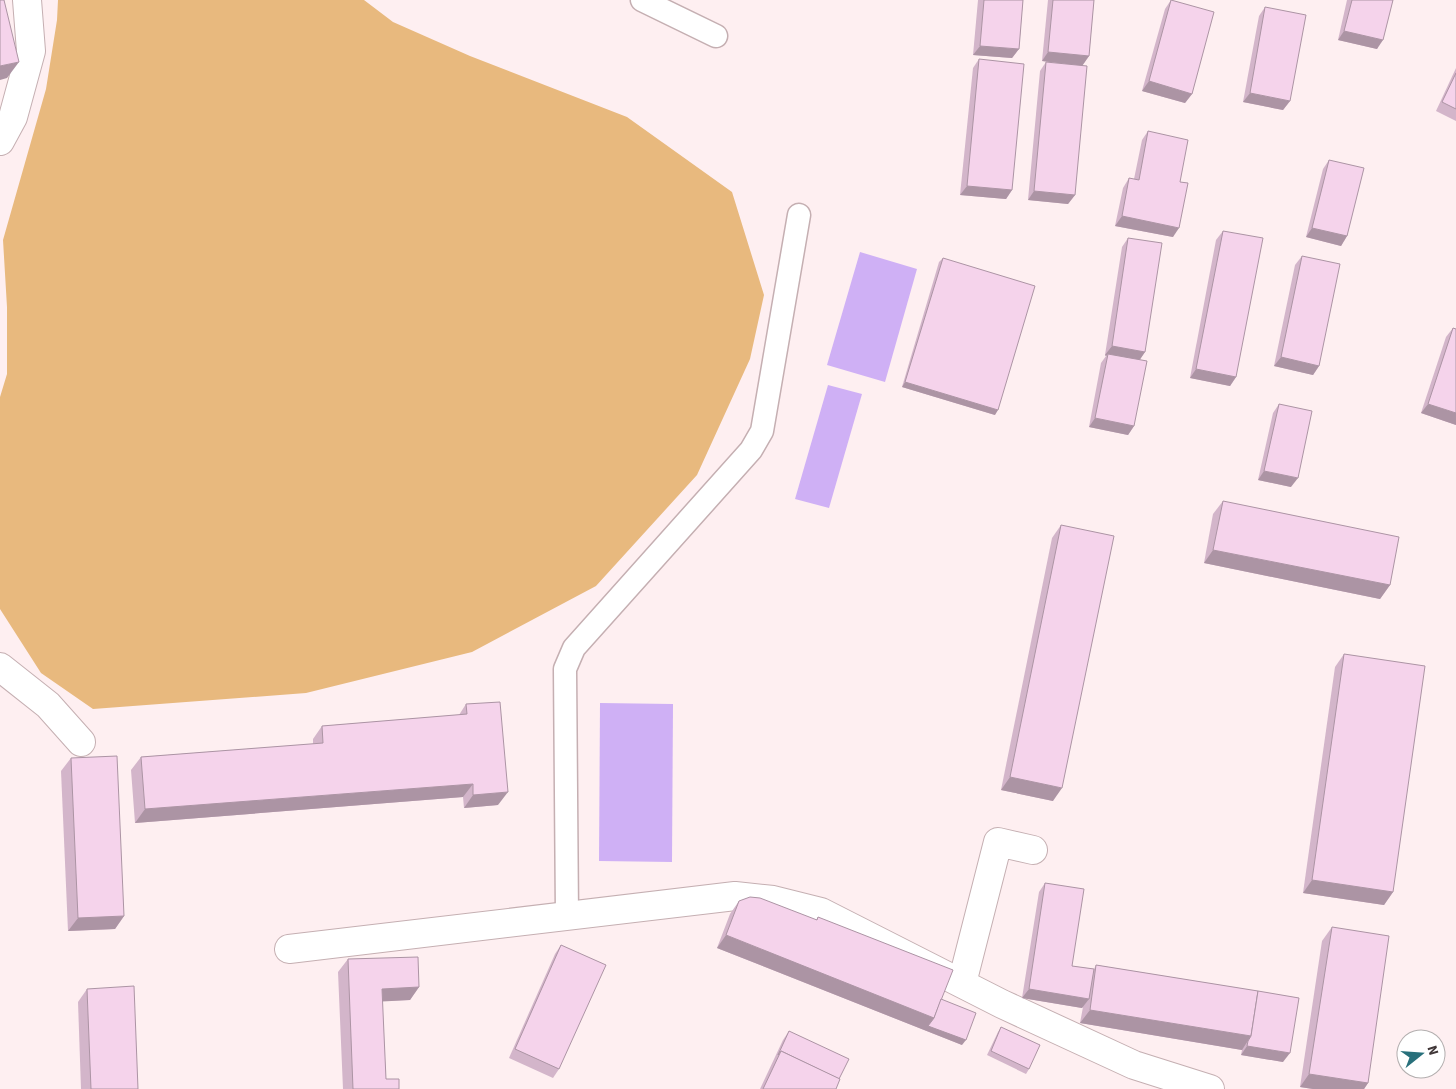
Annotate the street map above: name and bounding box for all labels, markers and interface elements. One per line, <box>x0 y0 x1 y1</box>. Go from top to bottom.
north arrow <box>1396 1029 1446 1079</box>
text: N <box>1422 1043 1443 1058</box>

